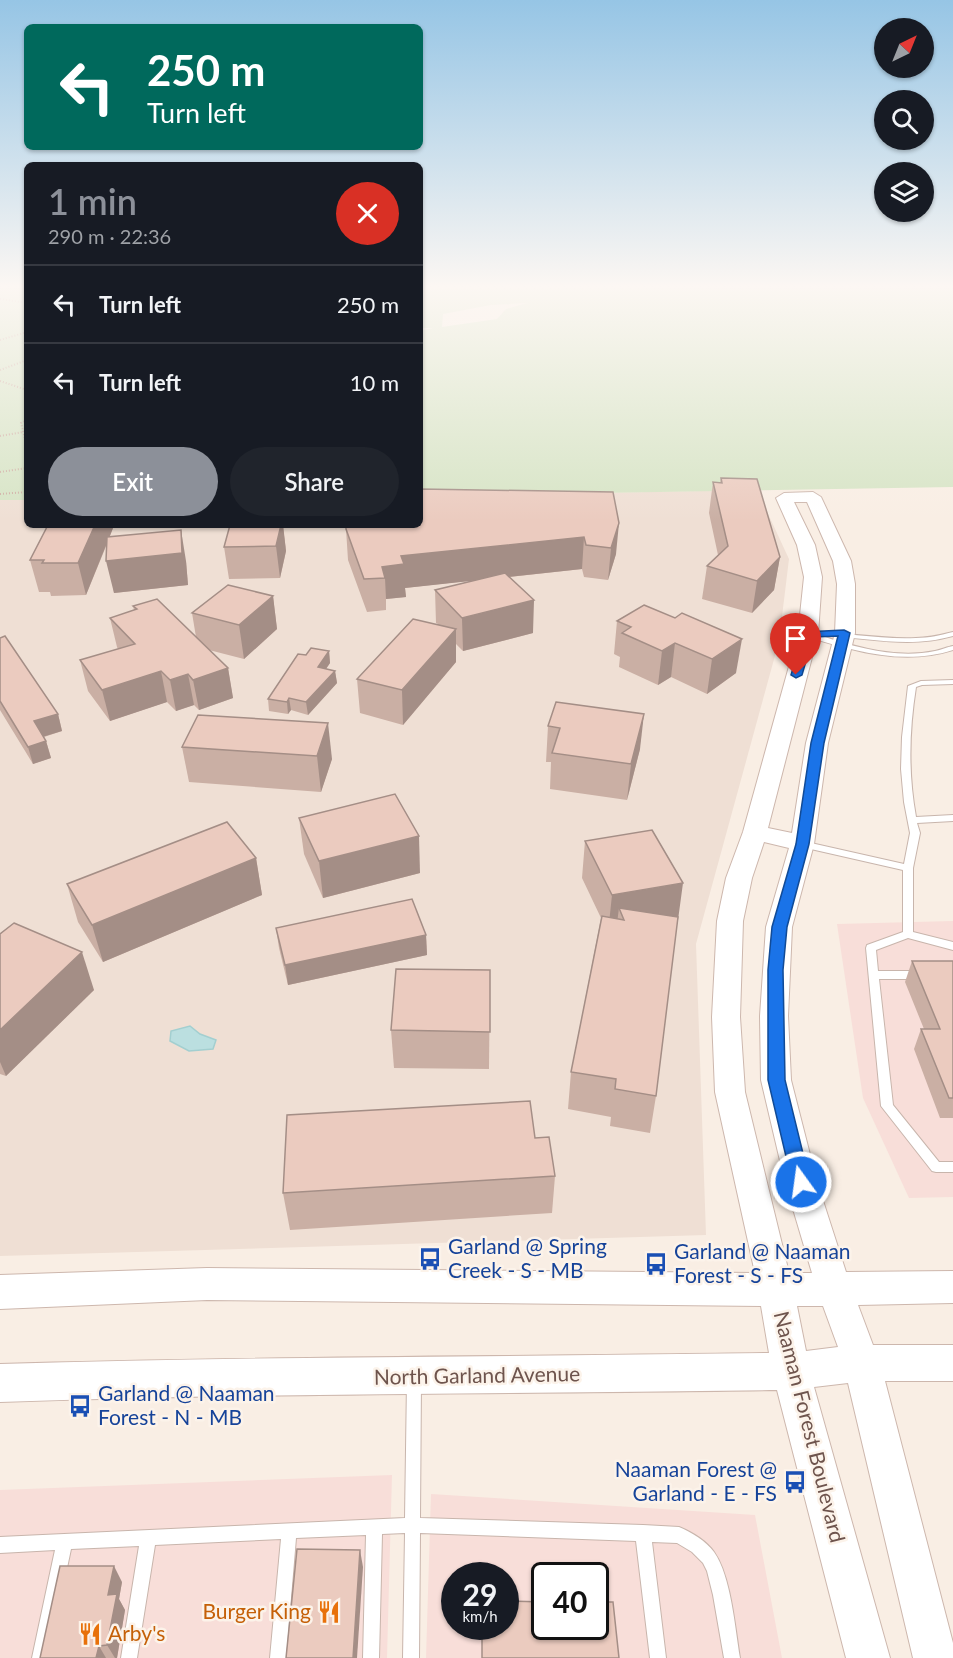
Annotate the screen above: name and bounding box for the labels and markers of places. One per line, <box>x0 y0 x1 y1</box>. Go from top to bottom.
pin <box>770 613 821 675</box>
place label: Garland @ Spring Creek - S - MB <box>448 1233 607 1282</box>
place label: Garland @ Naaman Forest - S - FS <box>674 1238 851 1287</box>
bus stop icon: Garland @ Spring Creek - S - MB <box>417 1246 443 1272</box>
bus stop icon: Garland @ Naaman Forest - S - FS <box>643 1251 669 1277</box>
place label: Garland @ Naaman Forest - N - MB <box>98 1380 275 1429</box>
bus stop icon: Garland @ Naaman Forest - N - MB <box>67 1393 93 1419</box>
place label: Naaman Forest @ Garland - E - FS <box>615 1456 777 1505</box>
bus stop icon: Naaman Forest @ Garland - E - FS <box>782 1469 808 1495</box>
place label: Burger King <box>203 1598 311 1623</box>
restaurant icon: Burger King <box>316 1599 342 1625</box>
place label: Arby's <box>108 1620 165 1645</box>
restaurant icon: Arby's <box>77 1621 103 1647</box>

